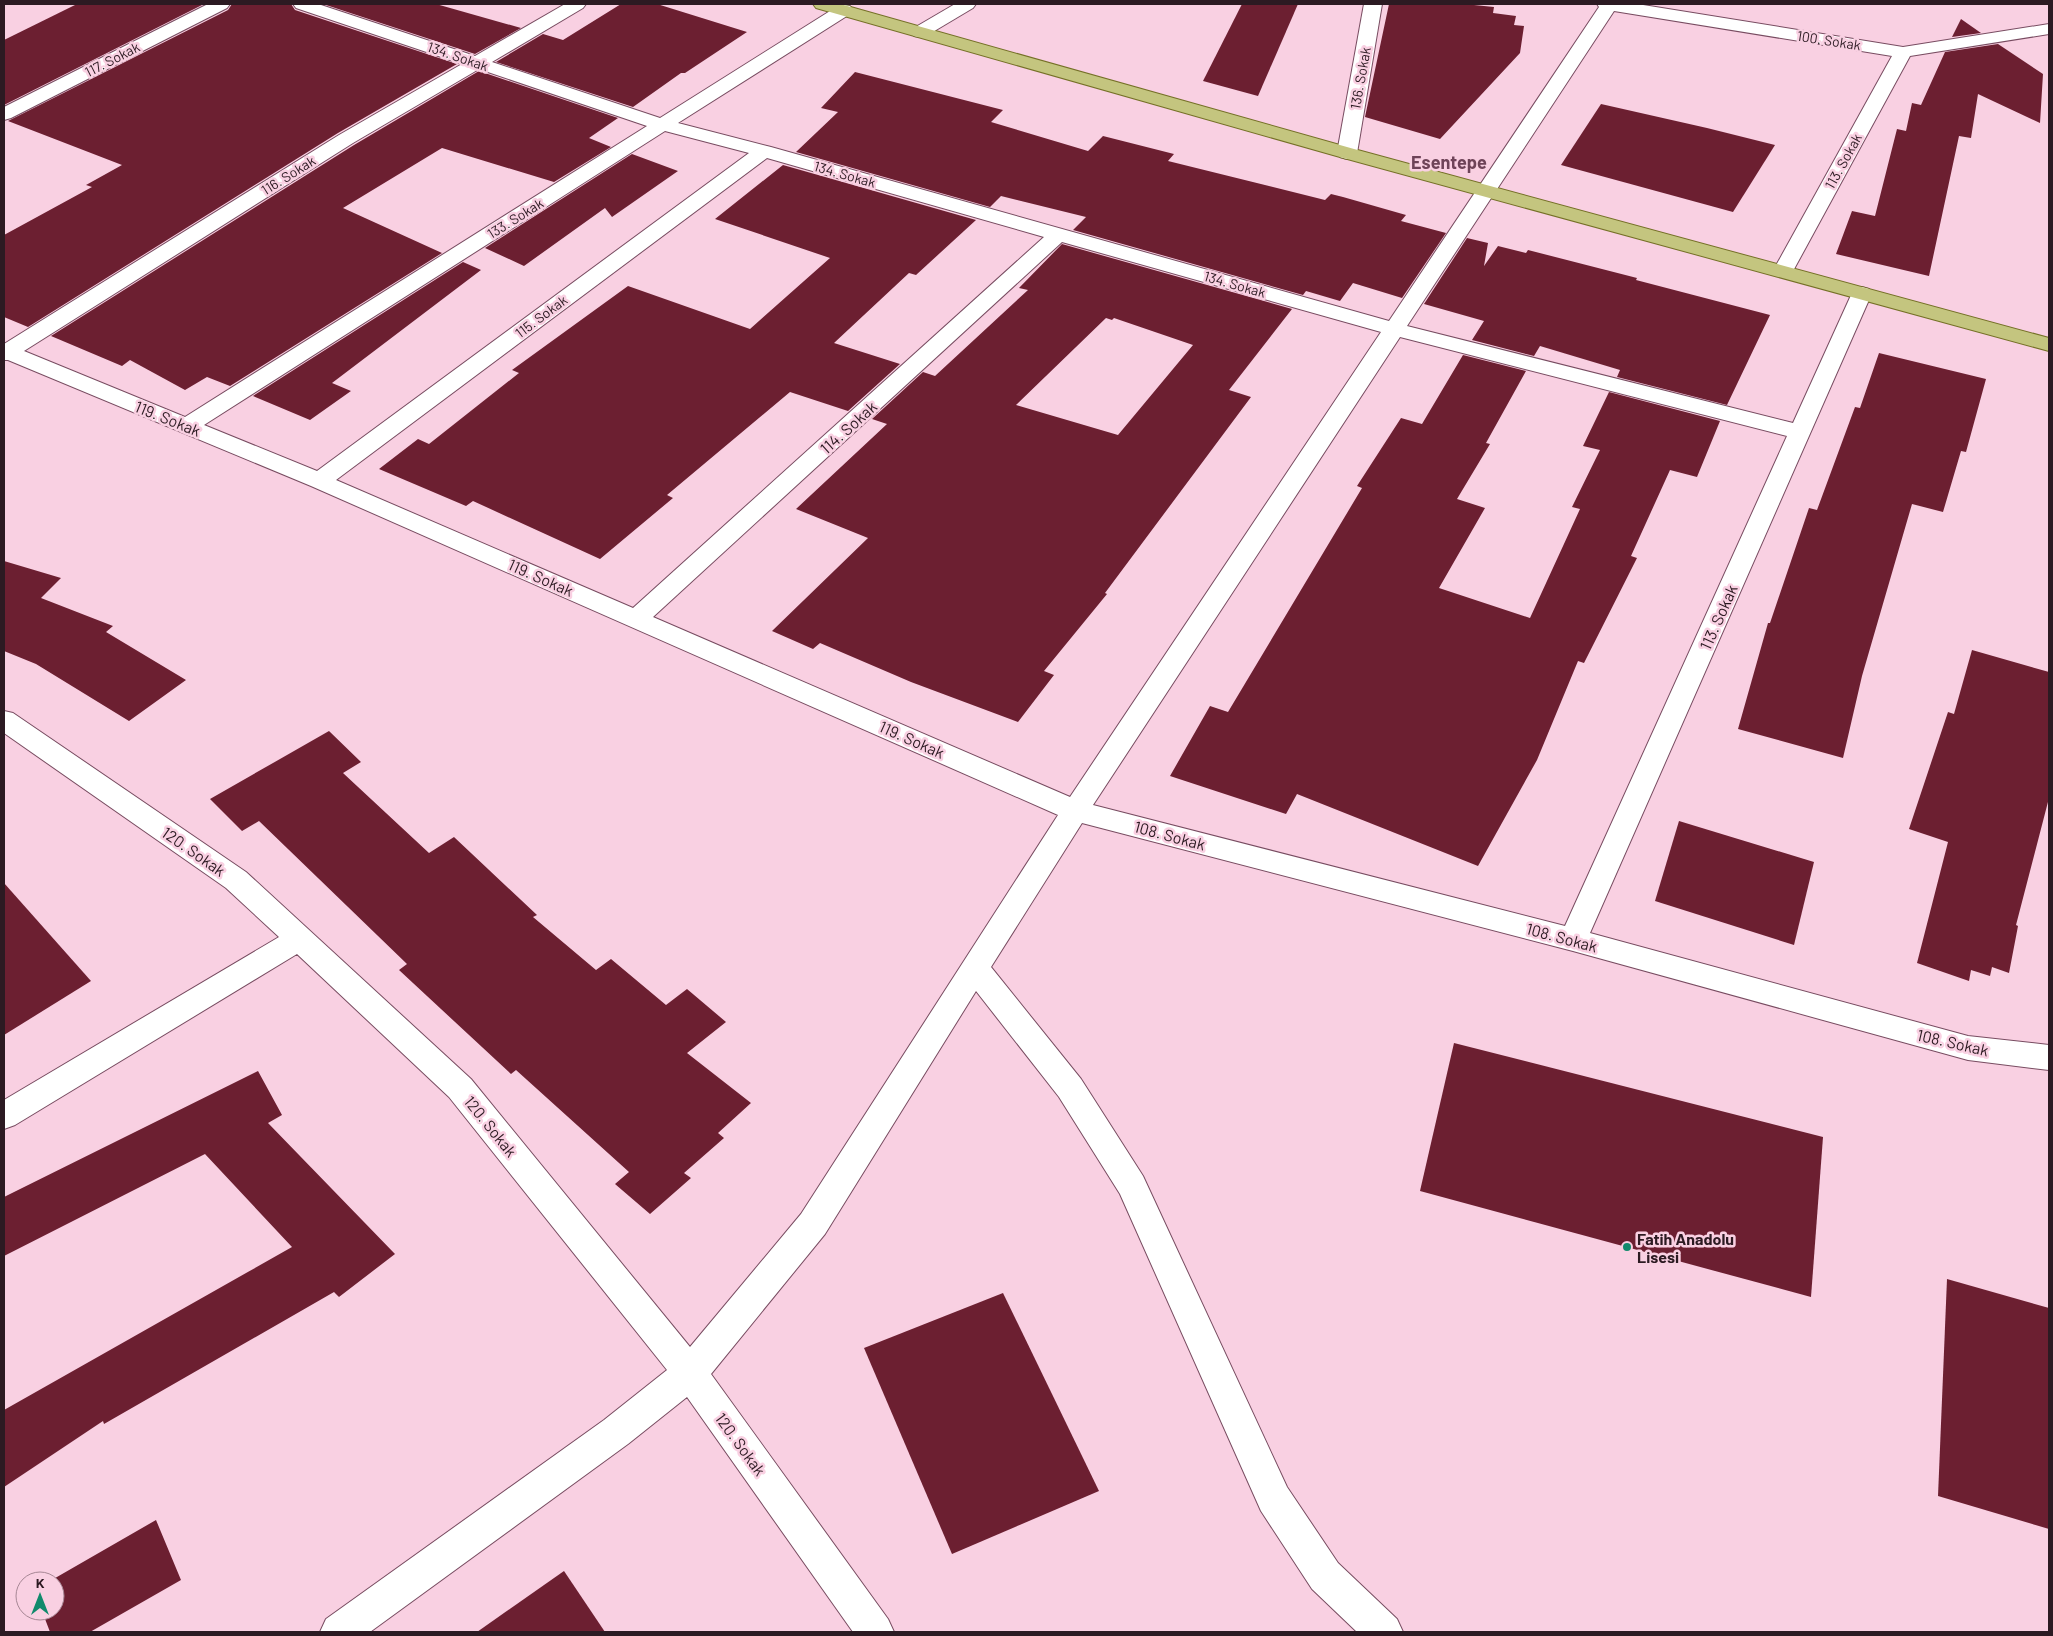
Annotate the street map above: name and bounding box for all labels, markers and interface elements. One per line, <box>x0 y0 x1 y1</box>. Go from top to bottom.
street label: 100. Sokak <box>1796 27 1862 53</box>
street label: 117. Sokak <box>82 38 142 80</box>
street label: 134. Sokak <box>425 38 491 74</box>
street label: 136. Sokak <box>1346 46 1374 110</box>
street label: 113. Sokak <box>1821 130 1865 192</box>
district label: Esentepe <box>1411 151 1487 173</box>
street label: 116. Sokak <box>258 152 318 198</box>
street label: 134. Sokak <box>812 157 878 191</box>
street label: 133. Sokak <box>484 194 546 242</box>
street label: 134. Sokak <box>1202 267 1268 301</box>
street label: 115. Sokak <box>512 291 570 341</box>
street label: 119. Sokak <box>132 396 204 440</box>
street label: 114. Sokak <box>816 397 880 457</box>
street label: 119. Sokak <box>505 554 577 600</box>
street label: 113. Sokak <box>1695 581 1741 653</box>
street label: 119. Sokak <box>876 716 948 762</box>
street label: 108. Sokak <box>1132 816 1208 854</box>
street label: 120. Sokak <box>159 822 229 880</box>
street label: 108. Sokak <box>1524 918 1600 956</box>
street label: 108. Sokak <box>1915 1025 1991 1059</box>
street label: 120. Sokak <box>461 1092 521 1160</box>
place label: Fatih Anadolu Lisesi <box>1637 1229 1734 1266</box>
marker: Fatih Anadolu Lisesi <box>1621 1241 1633 1253</box>
street label: 120. Sokak <box>712 1409 770 1479</box>
north arrow <box>15 1571 65 1621</box>
text: K <box>36 1574 45 1591</box>

